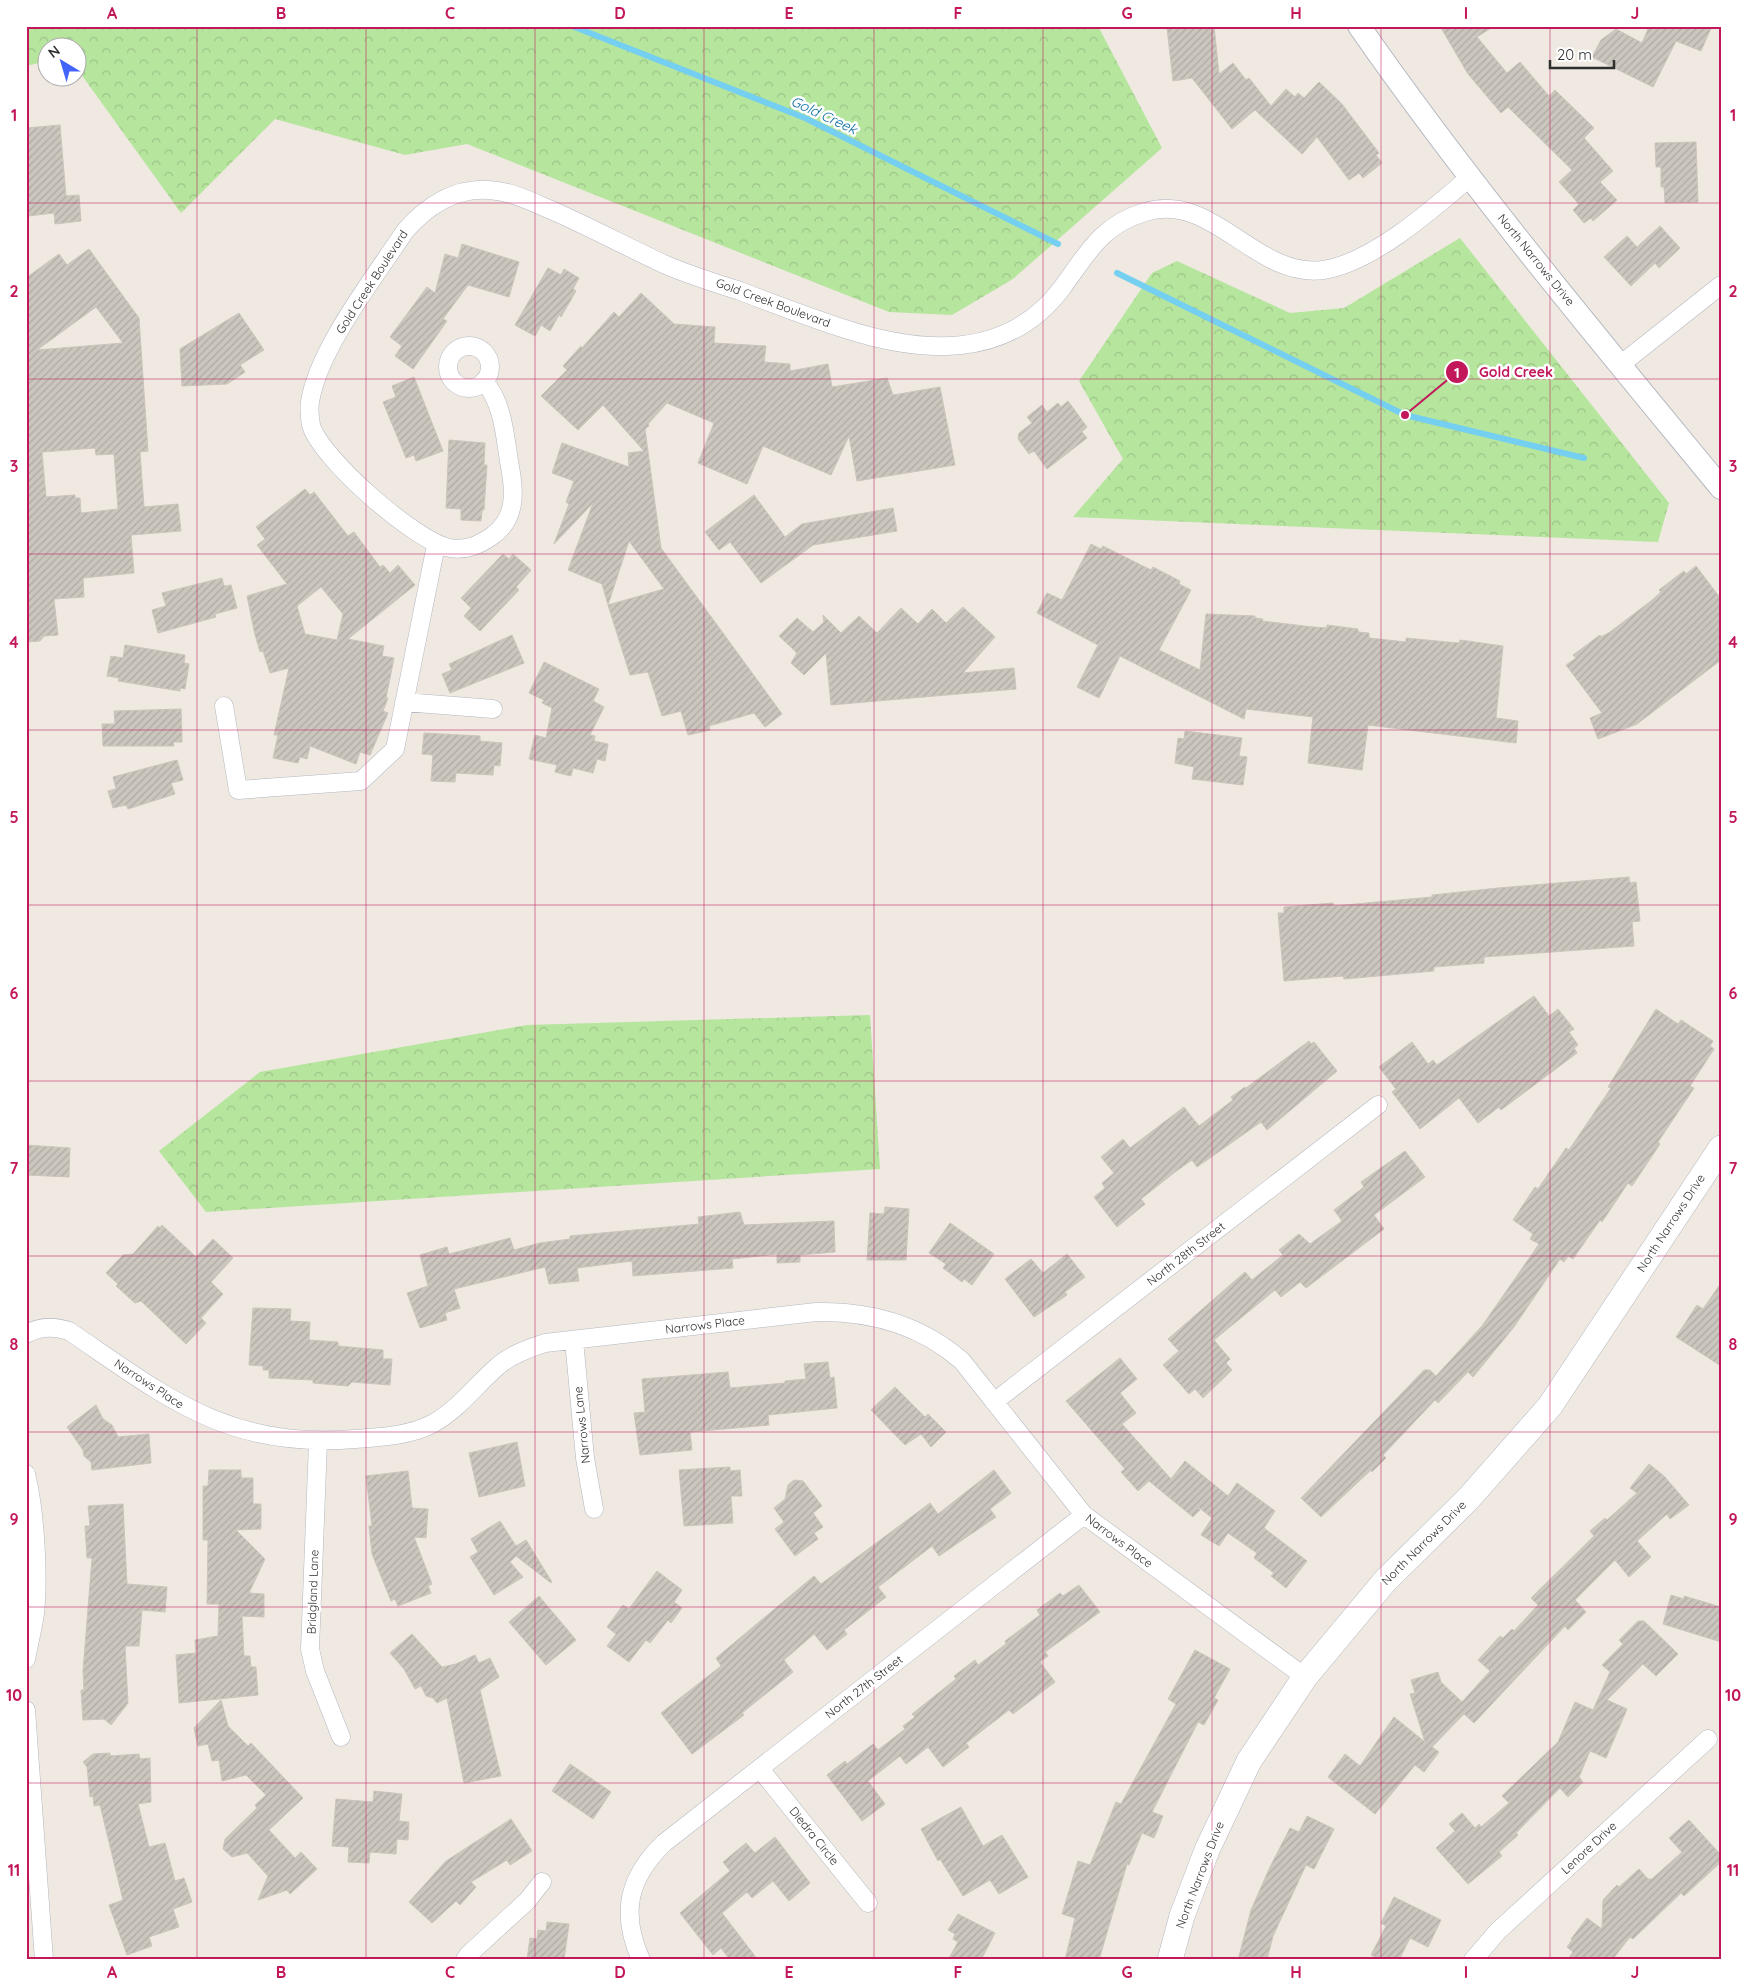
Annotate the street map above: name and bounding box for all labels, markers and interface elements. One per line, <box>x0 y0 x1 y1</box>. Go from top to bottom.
text: A <box>107 3 118 23</box>
text: B <box>276 3 286 23</box>
text: C <box>445 3 455 23</box>
text: D <box>614 3 626 23</box>
text: E <box>784 3 794 23</box>
text: F <box>954 3 963 23</box>
text: G <box>1121 3 1133 23</box>
text: H <box>1290 3 1302 23</box>
text: I <box>1464 3 1468 23</box>
text: J <box>1631 3 1639 23</box>
north arrow <box>38 38 88 88</box>
scale bar <box>1550 38 1613 70</box>
text: N <box>44 41 64 62</box>
text: 20 m <box>1557 45 1592 64</box>
water label: Gold Creek <box>788 92 861 139</box>
text: 1 <box>11 105 17 125</box>
text: 1 <box>1730 105 1736 125</box>
street label: North Narrows Drive <box>1495 211 1578 309</box>
street label: Gold Creek Boulevard <box>332 227 411 336</box>
street label: Gold Creek Boulevard <box>714 275 832 330</box>
text: 2 <box>9 281 19 301</box>
text: 2 <box>1728 281 1738 301</box>
callout: Gold Creek <box>1444 358 1563 387</box>
text: 1 <box>1454 363 1460 382</box>
text: Gold Creek <box>1479 363 1553 381</box>
text: 3 <box>10 456 18 476</box>
text: 3 <box>1729 456 1737 476</box>
text: 4 <box>9 632 19 652</box>
text: 4 <box>1728 632 1738 652</box>
text: 5 <box>9 807 19 827</box>
text: 5 <box>1728 807 1738 827</box>
text: 6 <box>10 983 19 1003</box>
text: 6 <box>1729 983 1738 1003</box>
text: 7 <box>10 1158 19 1178</box>
text: 7 <box>1729 1158 1738 1178</box>
street label: North Narrows Drive <box>1633 1171 1708 1275</box>
street label: North 28th Street <box>1144 1218 1228 1289</box>
street label: Narrows Place <box>664 1312 746 1337</box>
text: 8 <box>10 1334 19 1354</box>
text: 8 <box>1729 1334 1738 1354</box>
street label: Narrows Place <box>112 1355 187 1412</box>
street label: Narrows Lane <box>570 1386 593 1464</box>
street label: North Narrows Drive <box>1378 1497 1469 1588</box>
text: 9 <box>9 1509 19 1529</box>
text: 9 <box>1728 1509 1738 1529</box>
street label: Narrows Place <box>1083 1510 1156 1571</box>
street label: Bridgland Lane <box>304 1549 321 1635</box>
street label: North 27th Street <box>822 1652 905 1722</box>
text: 10 <box>6 1685 22 1705</box>
text: 10 <box>1725 1685 1741 1705</box>
street label: Diedra Circle <box>786 1804 843 1868</box>
street label: Lenore Drive <box>1558 1818 1620 1877</box>
street label: North Narrows Drive <box>1172 1819 1227 1931</box>
text: 11 <box>8 1860 20 1880</box>
text: 11 <box>1727 1860 1739 1880</box>
text: A <box>107 1962 118 1982</box>
text: B <box>276 1962 286 1982</box>
text: C <box>445 1962 455 1982</box>
text: D <box>614 1962 626 1982</box>
text: E <box>784 1962 794 1982</box>
text: F <box>954 1962 963 1982</box>
text: G <box>1121 1962 1133 1982</box>
text: H <box>1290 1962 1302 1982</box>
text: I <box>1464 1962 1468 1982</box>
text: J <box>1631 1962 1639 1982</box>

